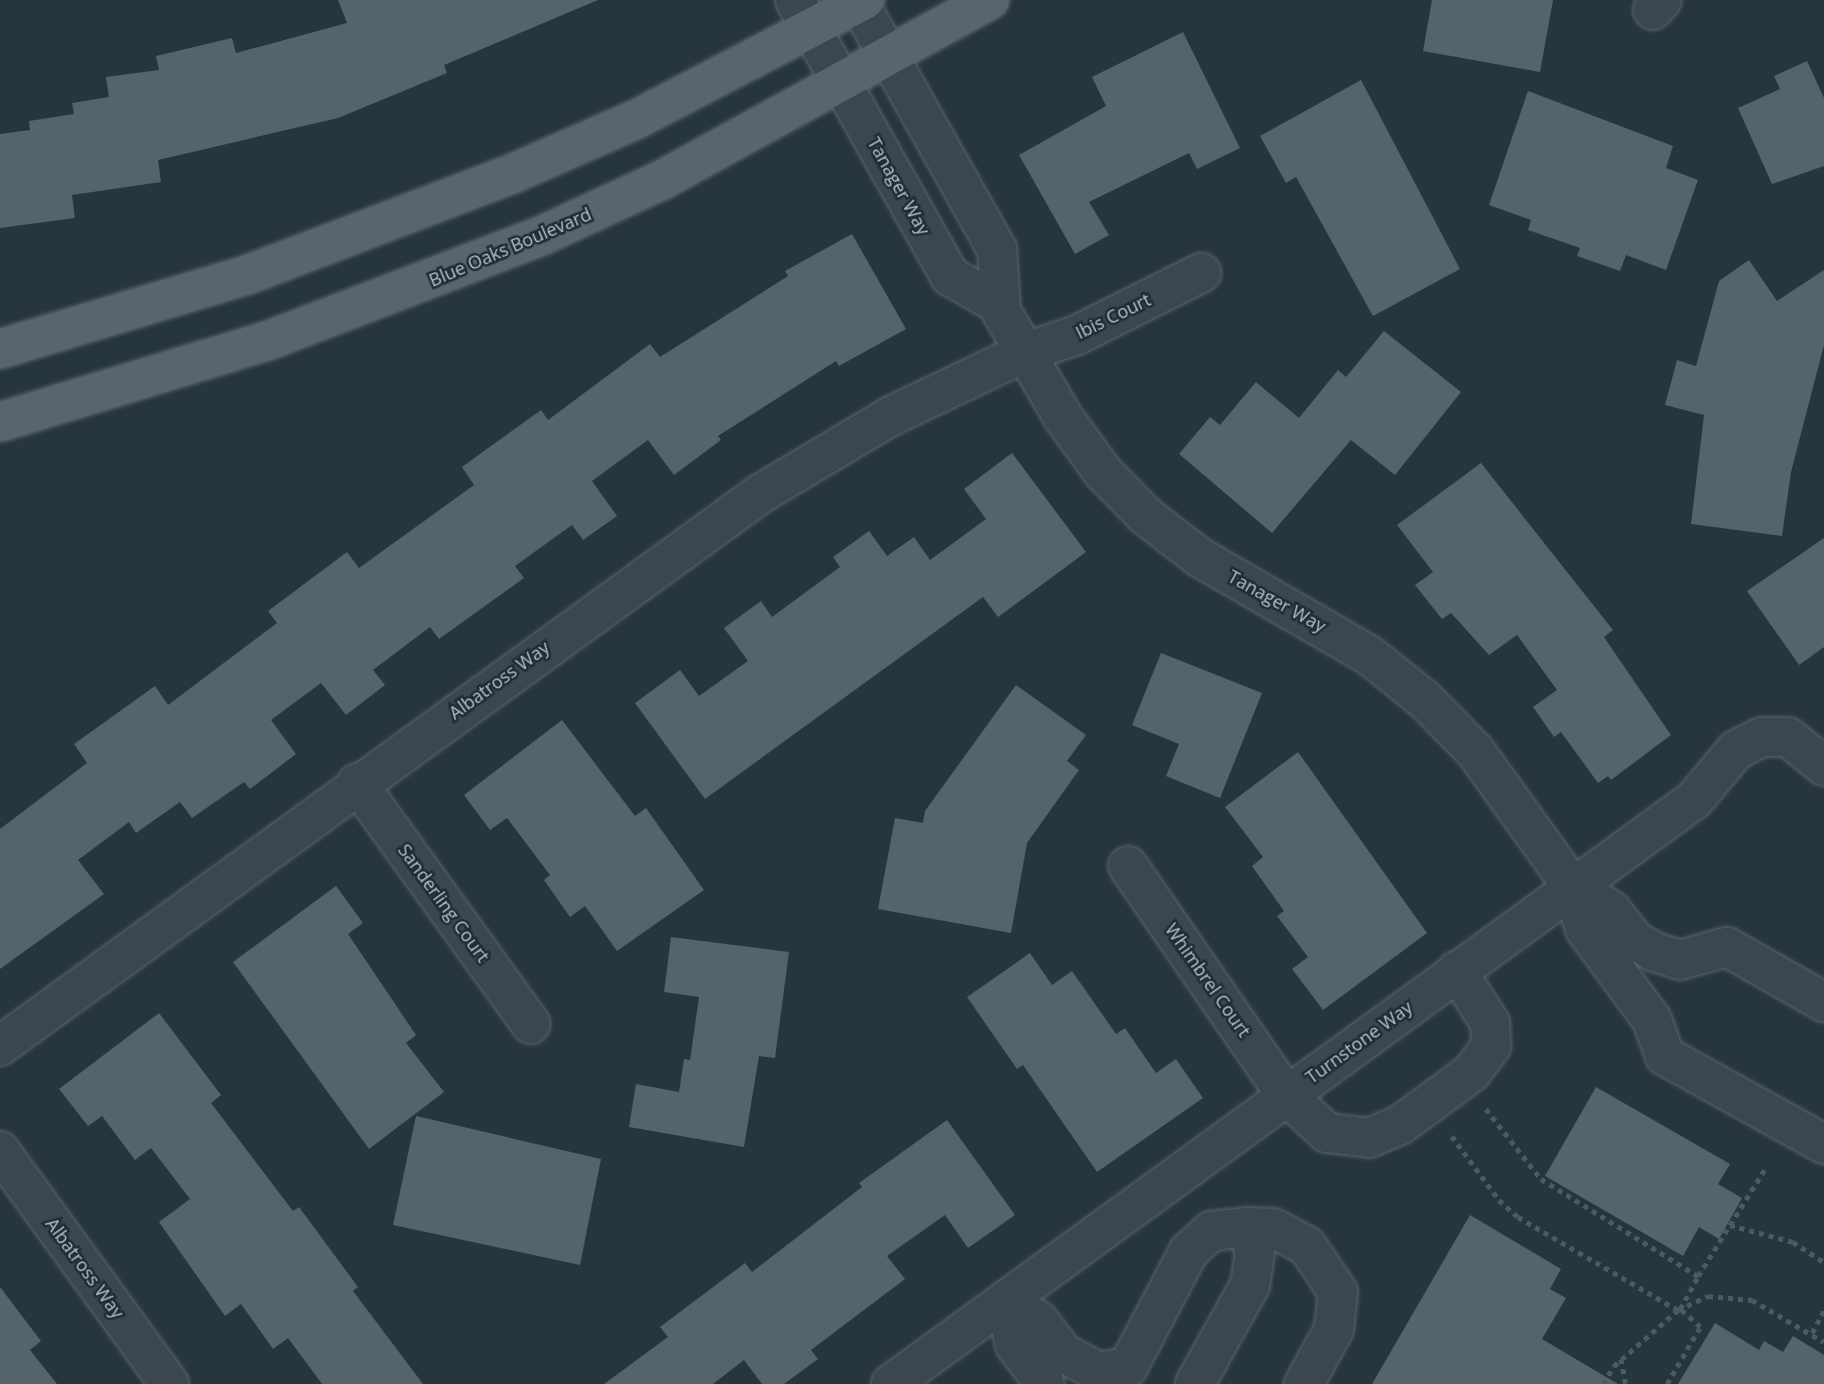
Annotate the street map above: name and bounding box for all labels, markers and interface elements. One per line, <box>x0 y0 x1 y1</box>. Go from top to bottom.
street label: Tanager Way <box>863 133 935 239</box>
street label: Blue Oaks Boulevard <box>426 203 594 291</box>
street label: Ibis Court <box>1072 289 1154 343</box>
street label: Tanager Way <box>1224 565 1330 637</box>
street label: Albatross Way <box>445 636 553 724</box>
street label: Sanderling Court <box>394 840 494 966</box>
street label: Whimbrel Court <box>1161 919 1255 1041</box>
street label: Turnstone Way <box>1301 996 1417 1088</box>
street label: Albatross Way <box>41 1214 129 1322</box>

